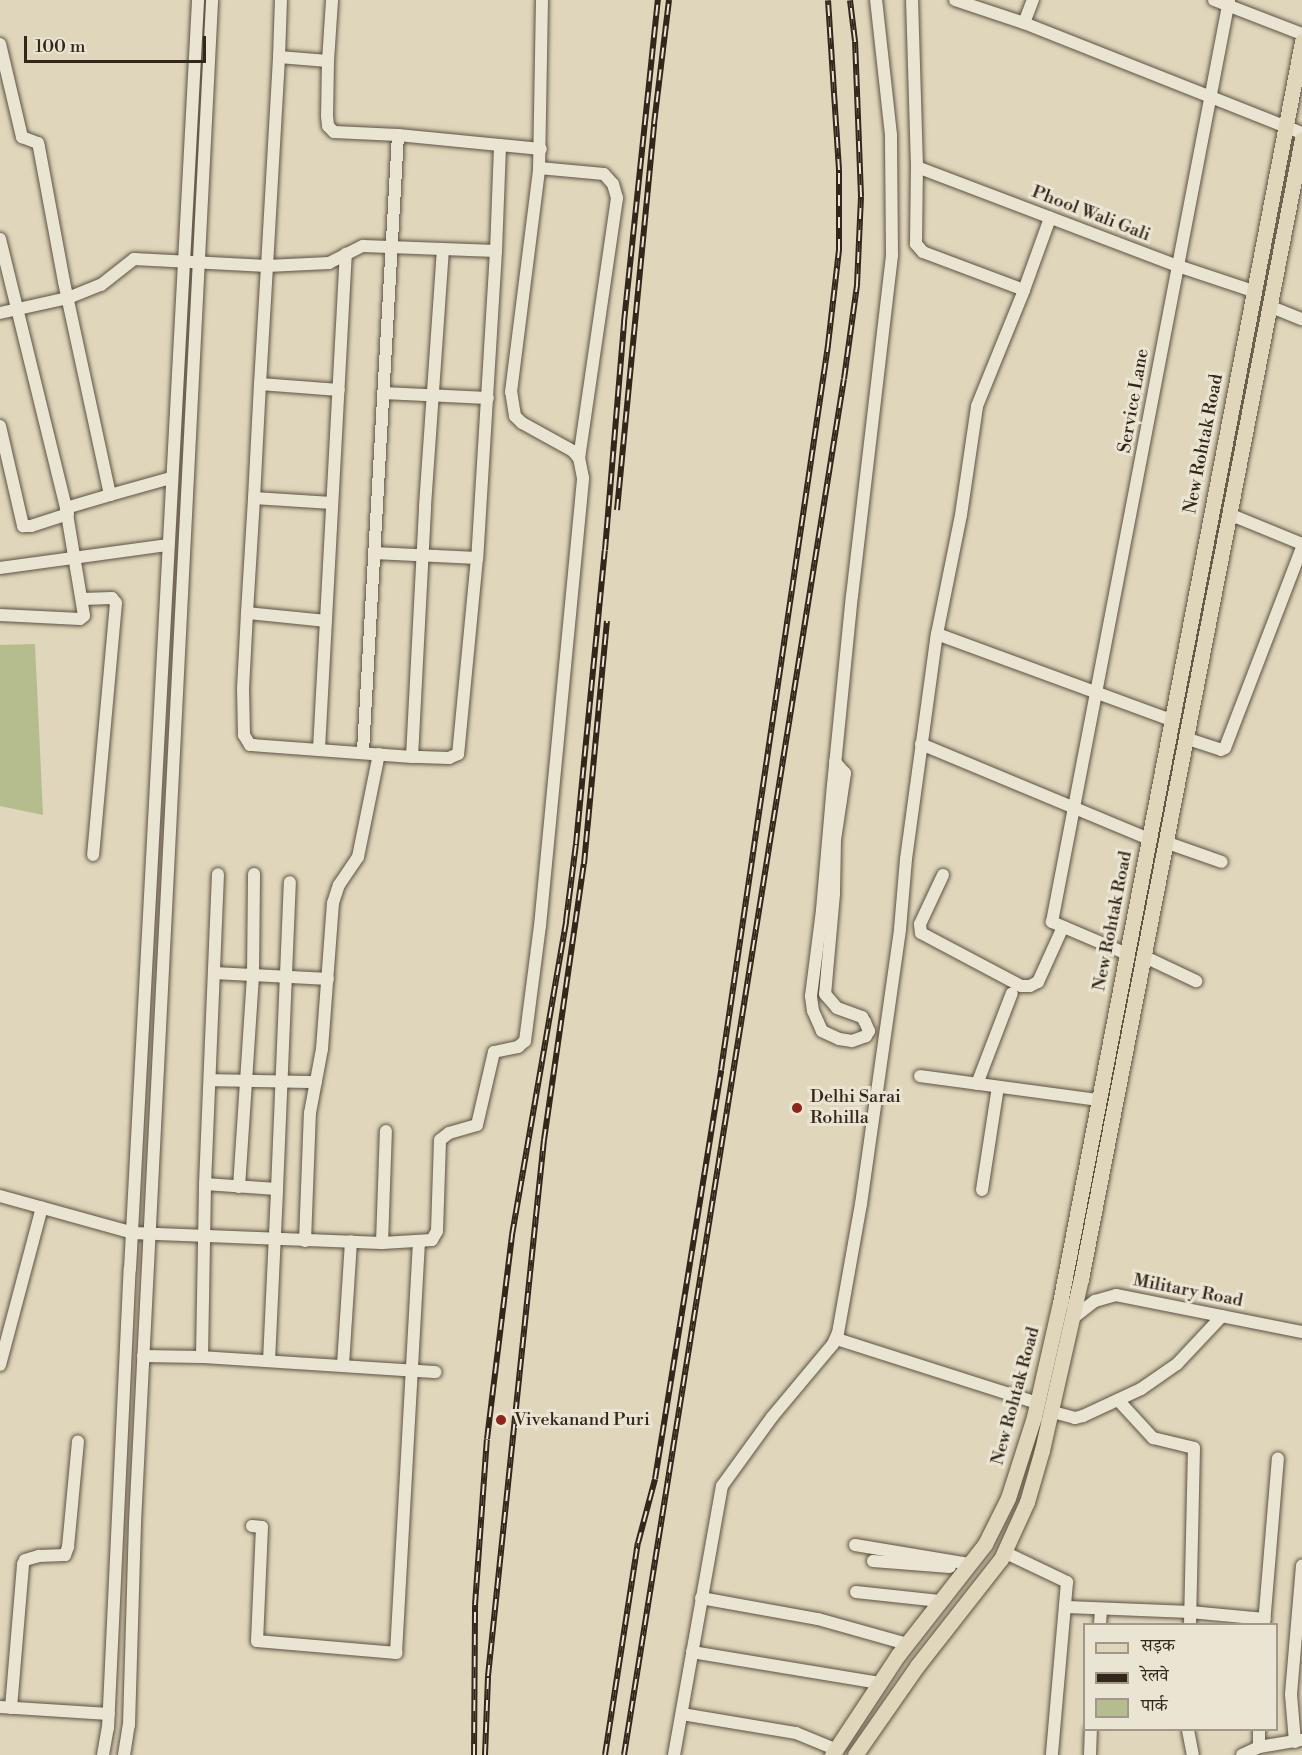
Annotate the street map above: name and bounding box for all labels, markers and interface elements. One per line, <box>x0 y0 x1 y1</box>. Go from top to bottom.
scale bar <box>27 24 208 62</box>
text: 100 m <box>35 35 86 58</box>
street label: Phool Wali Gali <box>1029 181 1153 247</box>
street label: Service Lane <box>1114 347 1154 455</box>
street label: New Rohtak Road <box>1180 372 1228 516</box>
street label: New Rohtak Road <box>1089 849 1137 993</box>
place label: Delhi Sarai Rohilla <box>810 1087 901 1130</box>
marker: Delhi Sarai Rohilla <box>788 1099 806 1117</box>
street label: Military Road <box>1131 1270 1245 1312</box>
street label: New Rohtak Road <box>987 1325 1045 1467</box>
place label: Vivekanand Puri <box>514 1409 650 1431</box>
marker: Vivekanand Puri <box>492 1411 510 1429</box>
legend <box>1083 1623 1278 1731</box>
text: सड़क <box>1141 1634 1175 1657</box>
text: रेलवे <box>1141 1664 1169 1687</box>
text: पार्क <box>1141 1694 1168 1717</box>

